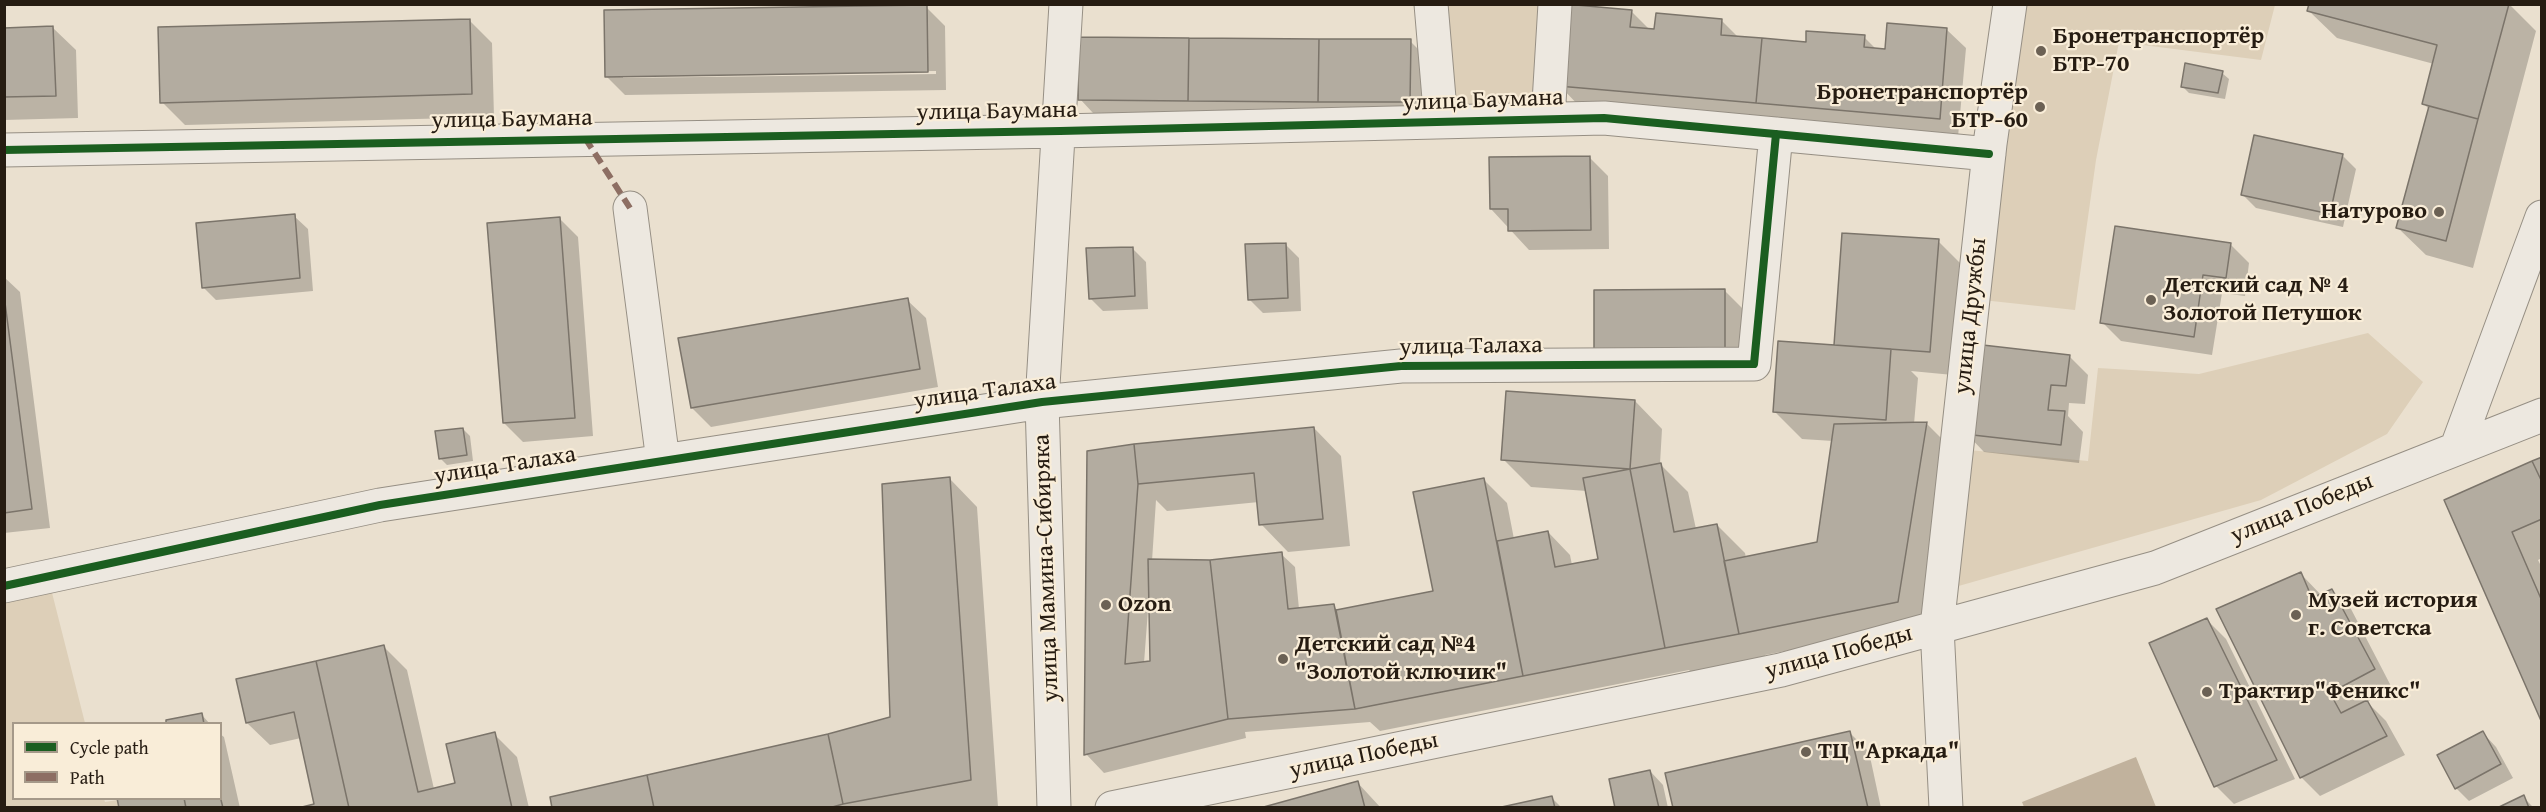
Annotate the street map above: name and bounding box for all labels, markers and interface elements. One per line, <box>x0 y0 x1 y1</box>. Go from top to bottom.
place label: Бронетранспортёр БТР-70 <box>2053 23 2264 79</box>
marker: Бронетранспортёр БТР-70 <box>2034 44 2048 58</box>
place label: Бронетранспортёр БТР-60 <box>1817 79 2028 135</box>
street label: улица Баумана <box>1402 84 1564 118</box>
street label: улица Баумана <box>916 96 1078 128</box>
marker: Бронетранспортёр БТР-60 <box>2033 100 2047 114</box>
street label: улица Баумана <box>431 104 593 136</box>
place label: Натурово <box>2321 198 2427 226</box>
marker: Натурово <box>2432 205 2446 219</box>
street label: улица Дружбы <box>1948 236 1994 396</box>
place label: Детский сад № 4 Золотой Петушок <box>2163 272 2362 328</box>
marker: Детский сад № 4 Золотой Петушок <box>2144 293 2158 307</box>
street label: улица Талаха <box>1399 331 1543 363</box>
street label: улица Талаха <box>912 368 1058 416</box>
street label: улица Мамина-Сибиряка <box>1028 433 1066 703</box>
street label: улица Талаха <box>432 441 578 491</box>
street label: улица Победы <box>2227 467 2377 551</box>
place label: Музей история г. Советска <box>2308 587 2478 643</box>
place label: Ozon <box>1118 591 1171 619</box>
marker: Ozon <box>1099 598 1113 612</box>
marker: Музей история г. Советска <box>2289 608 2303 622</box>
street label: улица Победы <box>1762 620 1916 686</box>
place label: Детский сад №4 "Золотой ключик" <box>1295 631 1507 687</box>
marker: Детский сад №4 "Золотой ключик" <box>1276 652 1290 666</box>
place label: Трактир"Феникс" <box>2219 678 2420 706</box>
marker: Трактир"Феникс" <box>2200 685 2214 699</box>
legend <box>12 722 222 800</box>
street label: улица Победы <box>1287 726 1441 786</box>
text: Cycle path <box>70 734 149 761</box>
place label: ТЦ "Аркада" <box>1818 738 1959 766</box>
marker: ТЦ "Аркада" <box>1799 745 1813 759</box>
text: Path <box>70 764 105 791</box>

